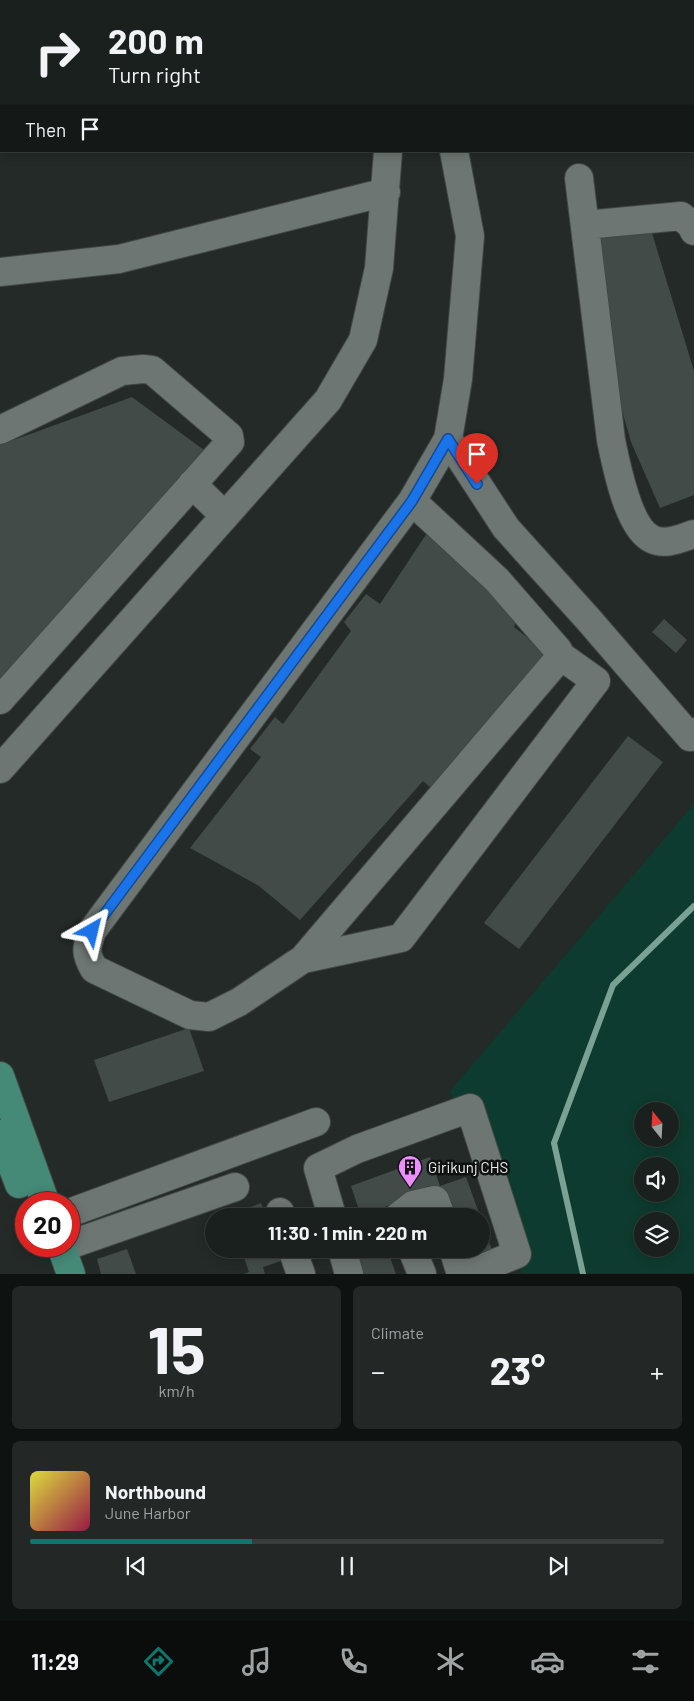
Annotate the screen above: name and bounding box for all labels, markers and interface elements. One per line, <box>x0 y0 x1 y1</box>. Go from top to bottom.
text: 200 m <box>108 19 204 61</box>
icon: right <box>25 20 90 85</box>
text: Turn right <box>108 61 201 87</box>
icon: arrive <box>76 115 104 143</box>
text: Then <box>25 118 66 141</box>
pin <box>456 433 498 484</box>
icon: arrive <box>463 440 491 468</box>
position arrow <box>65 904 117 956</box>
north arrow <box>634 1102 679 1148</box>
map controls <box>634 1102 679 1257</box>
building icon: Girikunj CHS <box>397 1154 423 1188</box>
button: sound <box>634 1157 679 1202</box>
place label: Girikunj CHS <box>428 1158 508 1176</box>
speed limit sign: 20 <box>15 1192 80 1257</box>
button: layers <box>634 1212 679 1257</box>
text: 11:30 · 1 min · 220 m <box>268 1221 427 1244</box>
text: 15 <box>147 1309 206 1387</box>
text: Climate <box>371 1323 424 1342</box>
text: 23° <box>490 1347 545 1393</box>
text: − <box>371 1354 385 1388</box>
text: + <box>650 1354 664 1388</box>
text: km/h <box>158 1381 195 1400</box>
text: Northbound <box>105 1480 206 1503</box>
text: June Harbor <box>105 1503 191 1522</box>
icon: previous <box>122 1552 150 1580</box>
icon: pause <box>333 1552 361 1580</box>
icon: next <box>544 1552 572 1580</box>
icon: directions <box>141 1644 176 1679</box>
icon: music <box>239 1644 274 1679</box>
icon: phone <box>336 1644 371 1679</box>
icon: climate <box>433 1644 468 1679</box>
icon: car <box>530 1644 565 1679</box>
icon: filters <box>628 1644 663 1679</box>
text: 11:29 <box>31 1648 79 1674</box>

